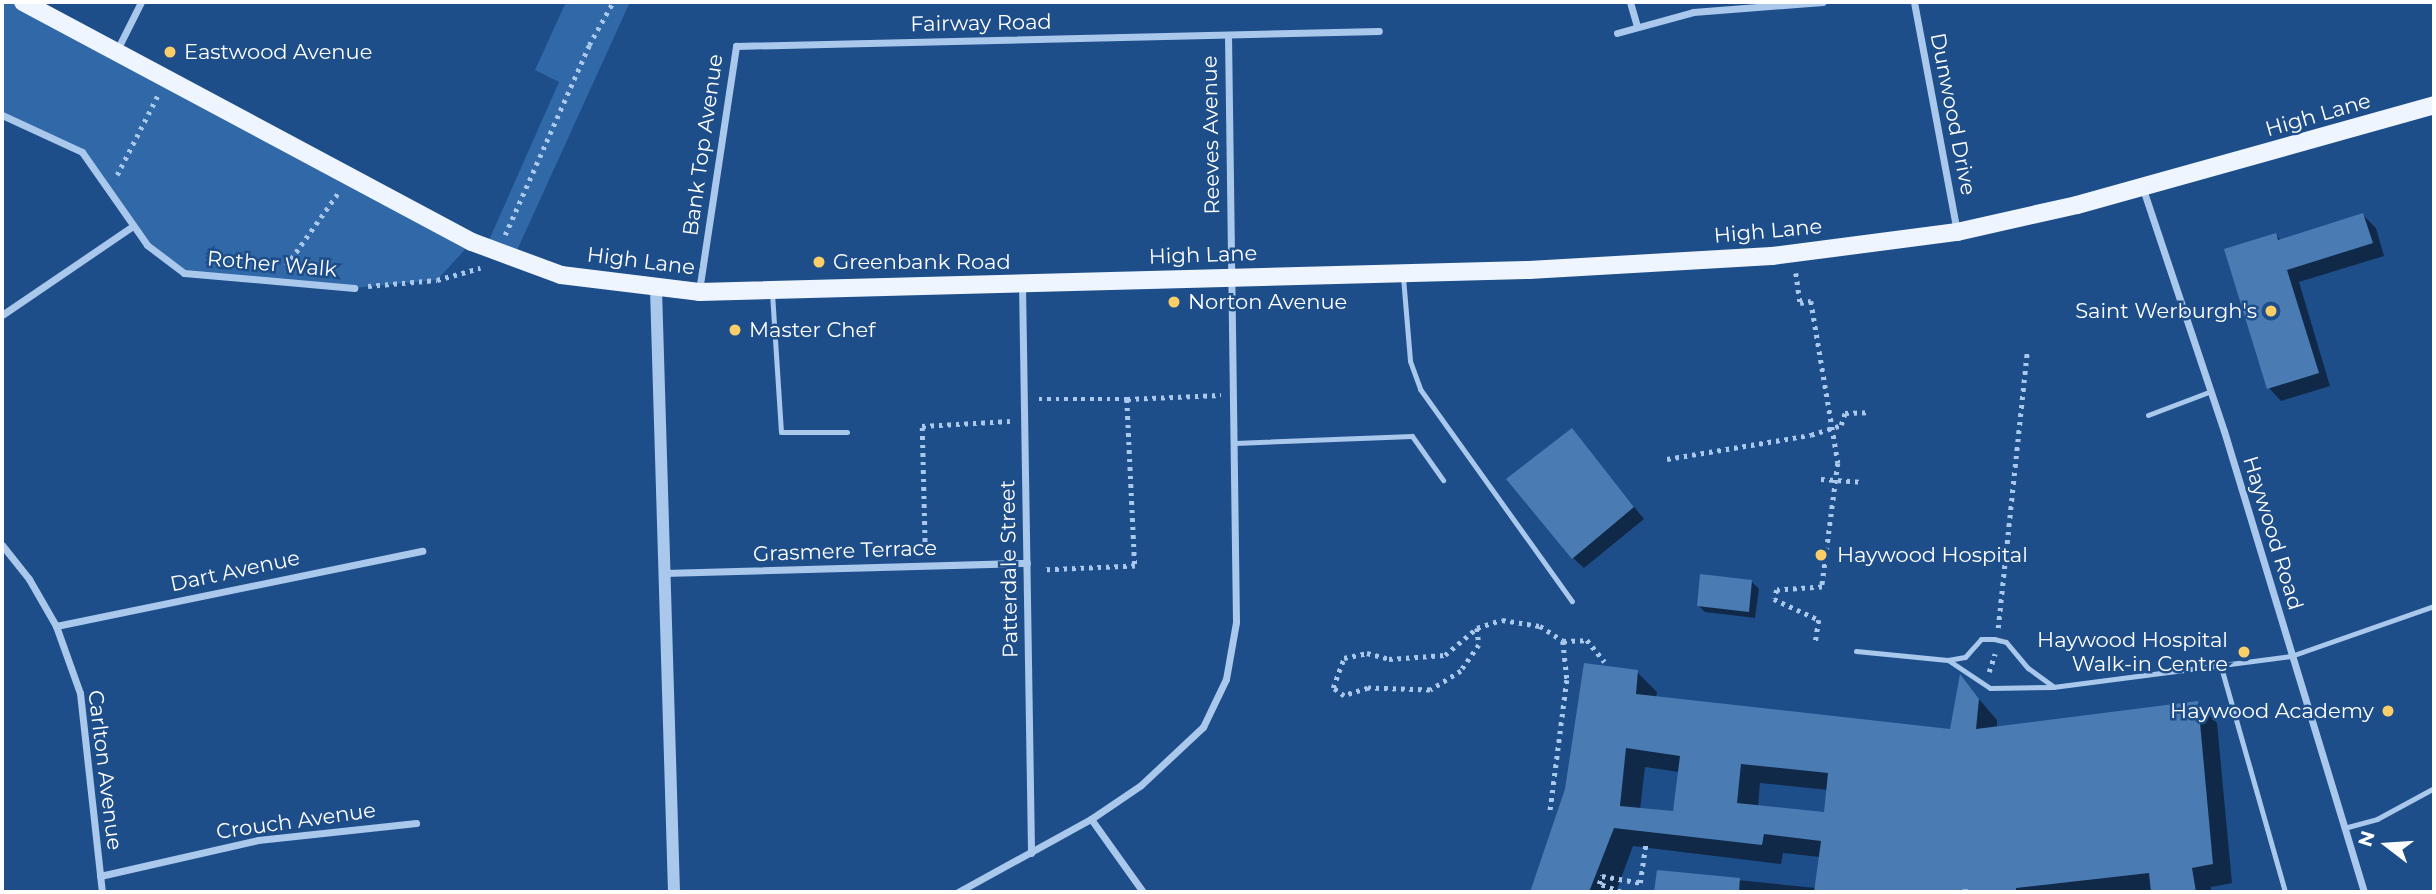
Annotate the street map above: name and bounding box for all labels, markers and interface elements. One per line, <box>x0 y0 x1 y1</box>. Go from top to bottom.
street label: Fairway Road <box>910 9 1052 37</box>
street label: Dunwood Drive <box>1925 31 1981 197</box>
place label: Eastwood Avenue <box>184 39 372 65</box>
marker: Eastwood Avenue <box>162 44 178 60</box>
street label: Bank Top Avenue <box>678 52 728 238</box>
street label: Reeves Avenue <box>1197 55 1225 215</box>
street label: High Lane <box>2262 88 2374 142</box>
street label: High Lane <box>1713 214 1823 248</box>
street label: High Lane <box>1148 241 1258 269</box>
street label: High Lane <box>586 242 696 280</box>
street label: Rother Walk <box>206 246 338 282</box>
place label: Greenbank Road <box>833 249 1011 275</box>
marker: Greenbank Road <box>811 254 827 270</box>
place label: Norton Avenue <box>1188 289 1347 315</box>
marker: Norton Avenue <box>1166 294 1182 310</box>
place label: Saint Werburgh's <box>2075 298 2257 324</box>
marker: Saint Werburgh's <box>2263 303 2279 319</box>
place label: Master Chef <box>749 317 875 343</box>
marker: Master Chef <box>727 322 743 338</box>
street label: Haywood Road <box>2238 453 2308 613</box>
street label: Patterdale Street <box>995 480 1023 658</box>
street label: Grasmere Terrace <box>753 535 937 567</box>
place label: Haywood Hospital <box>1837 542 2028 568</box>
street label: Dart Avenue <box>168 545 302 597</box>
marker: Haywood Hospital <box>1811 545 1831 565</box>
place label: Haywood Hospital Walk-in Centre <box>2037 627 2228 677</box>
marker: Haywood Hospital Walk-in Centre <box>2234 642 2254 662</box>
street label: Carlton Avenue <box>83 689 127 851</box>
place label: Haywood Academy <box>2170 698 2374 724</box>
marker: Haywood Academy <box>2380 703 2396 719</box>
street label: Crouch Avenue <box>215 797 377 845</box>
north arrow <box>2352 810 2422 880</box>
text: N <box>2353 828 2380 849</box>

